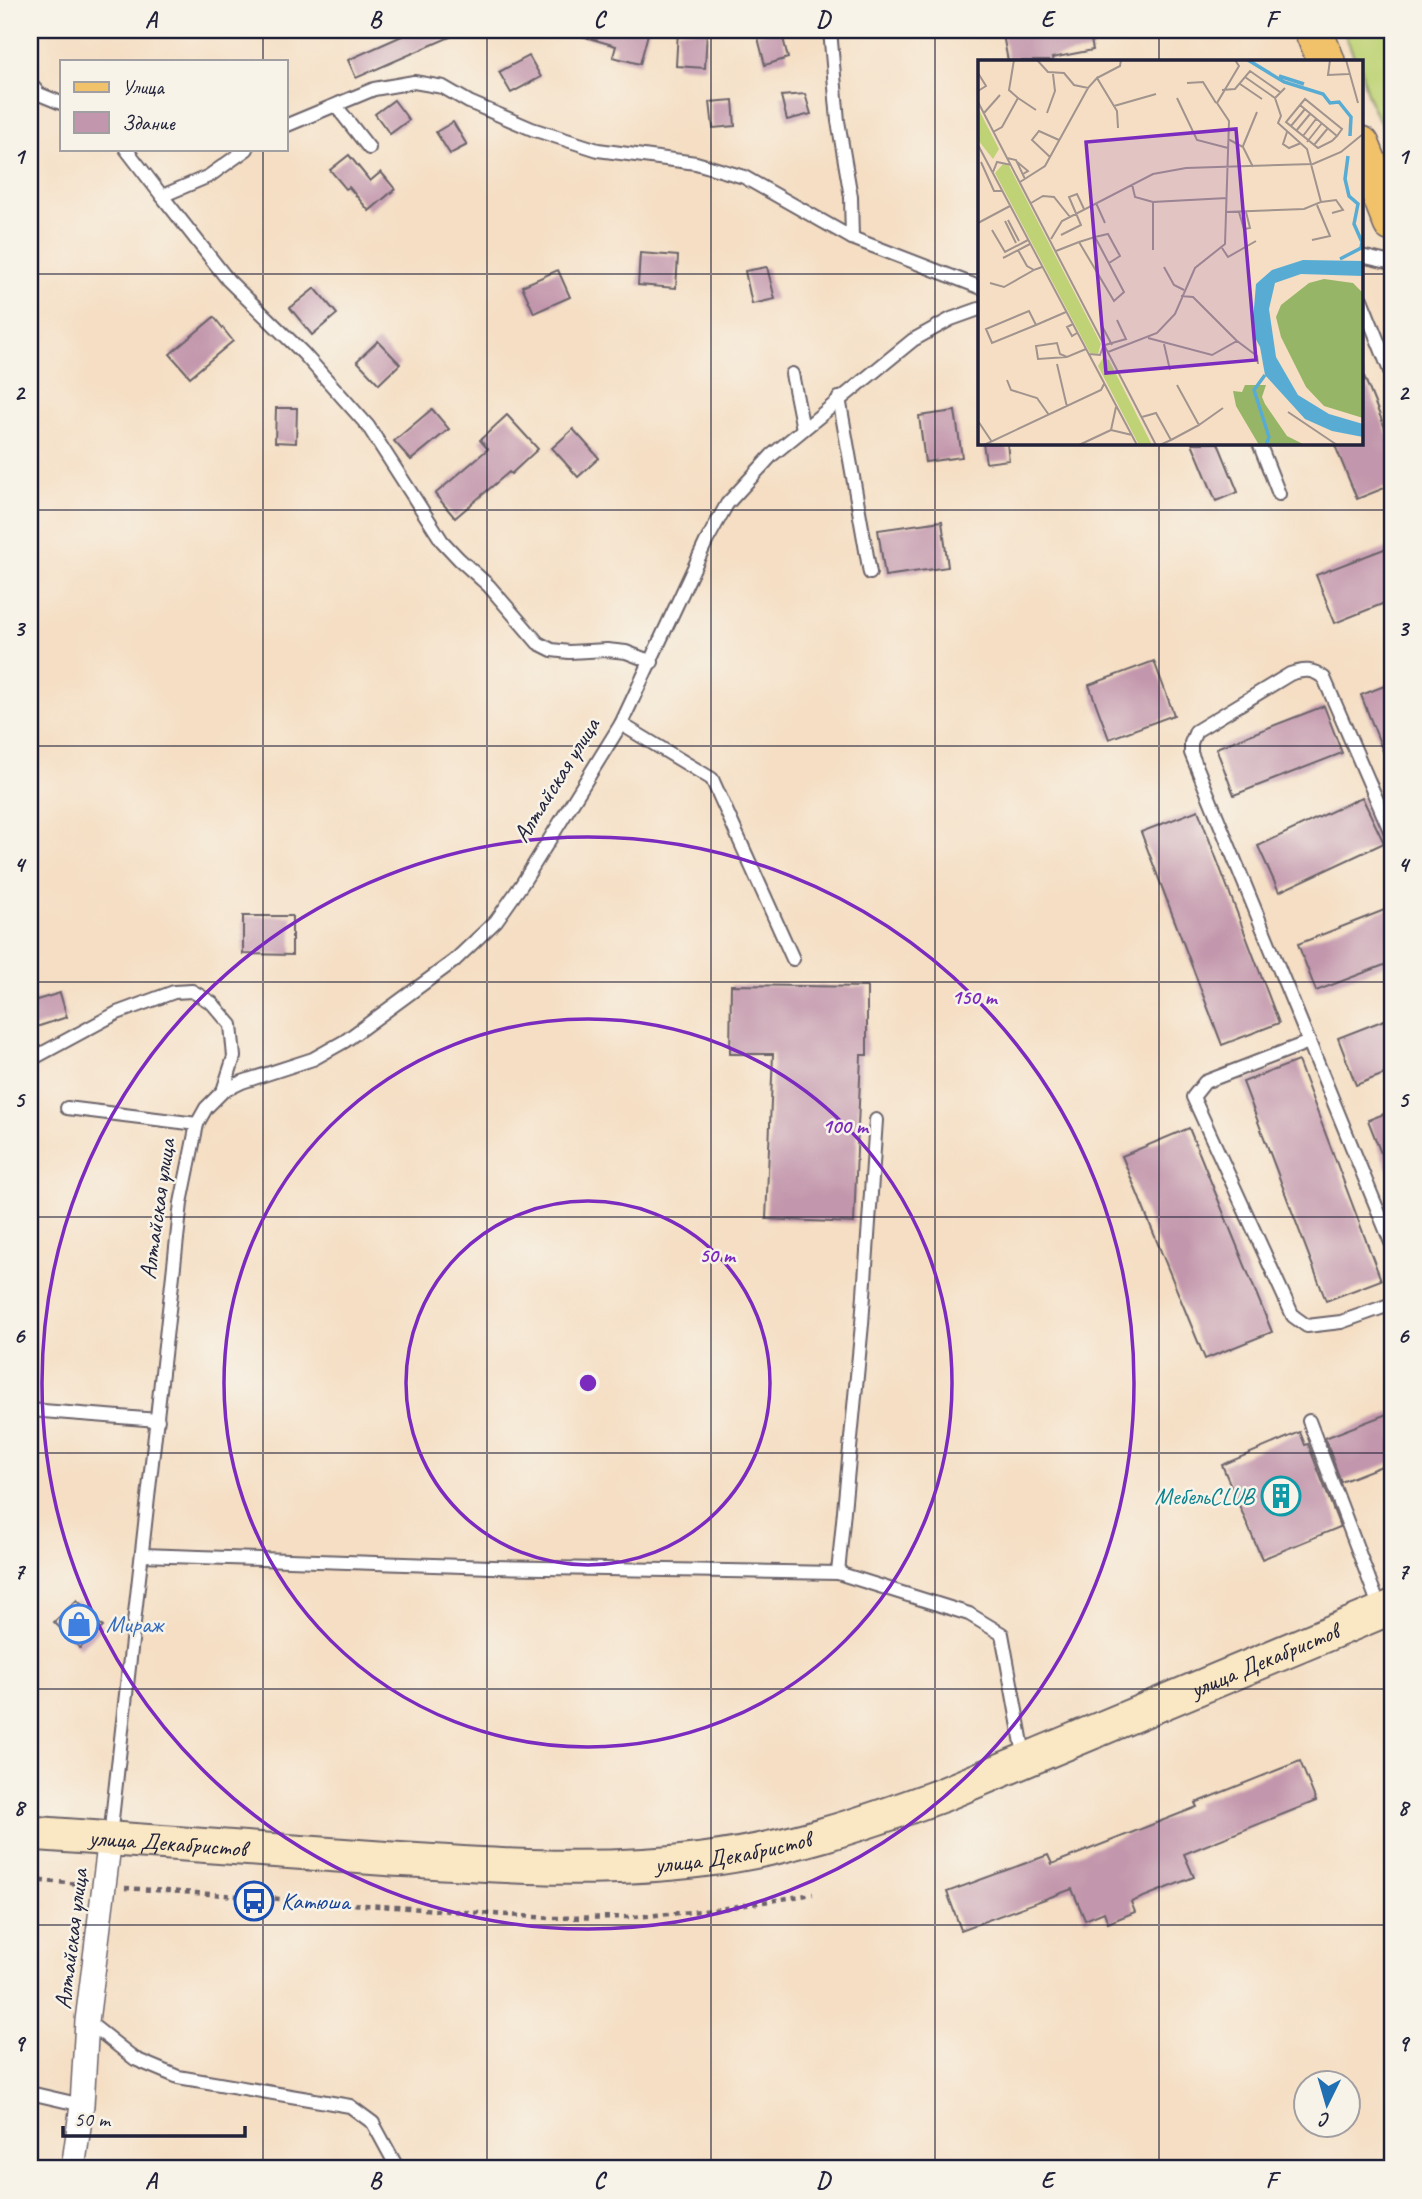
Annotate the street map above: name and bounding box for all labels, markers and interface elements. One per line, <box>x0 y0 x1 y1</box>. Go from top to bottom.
text: A <box>145 5 159 34</box>
text: B <box>369 5 383 34</box>
text: C <box>594 5 608 34</box>
text: D <box>816 5 832 34</box>
text: E <box>1041 5 1057 34</box>
text: F <box>1266 5 1282 34</box>
legend <box>60 60 287 150</box>
inset map <box>978 60 1362 444</box>
text: Улица <box>122 74 165 100</box>
text: Здание <box>122 110 176 136</box>
text: 1 <box>14 142 27 171</box>
text: 1 <box>1398 142 1411 171</box>
text: 2 <box>14 378 27 407</box>
text: 2 <box>1398 378 1411 407</box>
text: 3 <box>14 614 27 643</box>
text: 3 <box>1398 614 1411 643</box>
street label: Алтайская улица <box>506 711 607 848</box>
text: 4 <box>14 850 27 879</box>
text: 4 <box>1398 850 1411 879</box>
text: 150 m <box>951 984 999 1010</box>
text: 5 <box>14 1085 26 1114</box>
text: 5 <box>1398 1085 1410 1114</box>
text: 100 m <box>822 1113 870 1139</box>
street label: Алтайская улица <box>132 1136 182 1281</box>
text: 50 m <box>699 1242 737 1268</box>
text: 6 <box>14 1321 27 1350</box>
text: 6 <box>1398 1321 1411 1350</box>
centre of rings <box>576 1371 600 1395</box>
building icon: МебельCLUB <box>1260 1475 1302 1517</box>
place label: МебельCLUB <box>1155 1481 1256 1511</box>
text: 7 <box>14 1557 27 1586</box>
text: 7 <box>1398 1557 1411 1586</box>
shop icon: Мираж <box>58 1603 100 1645</box>
place label: Мираж <box>106 1609 166 1639</box>
street label: улица Декабристов <box>1184 1615 1347 1705</box>
text: 8 <box>14 1793 27 1822</box>
text: 8 <box>1398 1793 1411 1822</box>
street label: улица Декабристов <box>86 1822 251 1864</box>
street label: улица Декабристов <box>652 1823 818 1880</box>
street label: Алтайская улица <box>48 1866 95 2011</box>
bus stop icon: Катюша <box>233 1880 275 1922</box>
place label: Катюша <box>281 1886 352 1916</box>
text: 9 <box>14 2029 27 2058</box>
text: 9 <box>1398 2029 1411 2058</box>
north arrow <box>1292 2070 1362 2140</box>
scale bar <box>63 2094 245 2138</box>
text: 50 m <box>74 2106 112 2132</box>
text: С <box>1317 2107 1331 2132</box>
text: A <box>145 2166 159 2195</box>
text: B <box>369 2166 383 2195</box>
text: C <box>594 2166 608 2195</box>
text: D <box>816 2166 832 2195</box>
text: E <box>1041 2166 1057 2195</box>
text: F <box>1266 2166 1282 2195</box>

